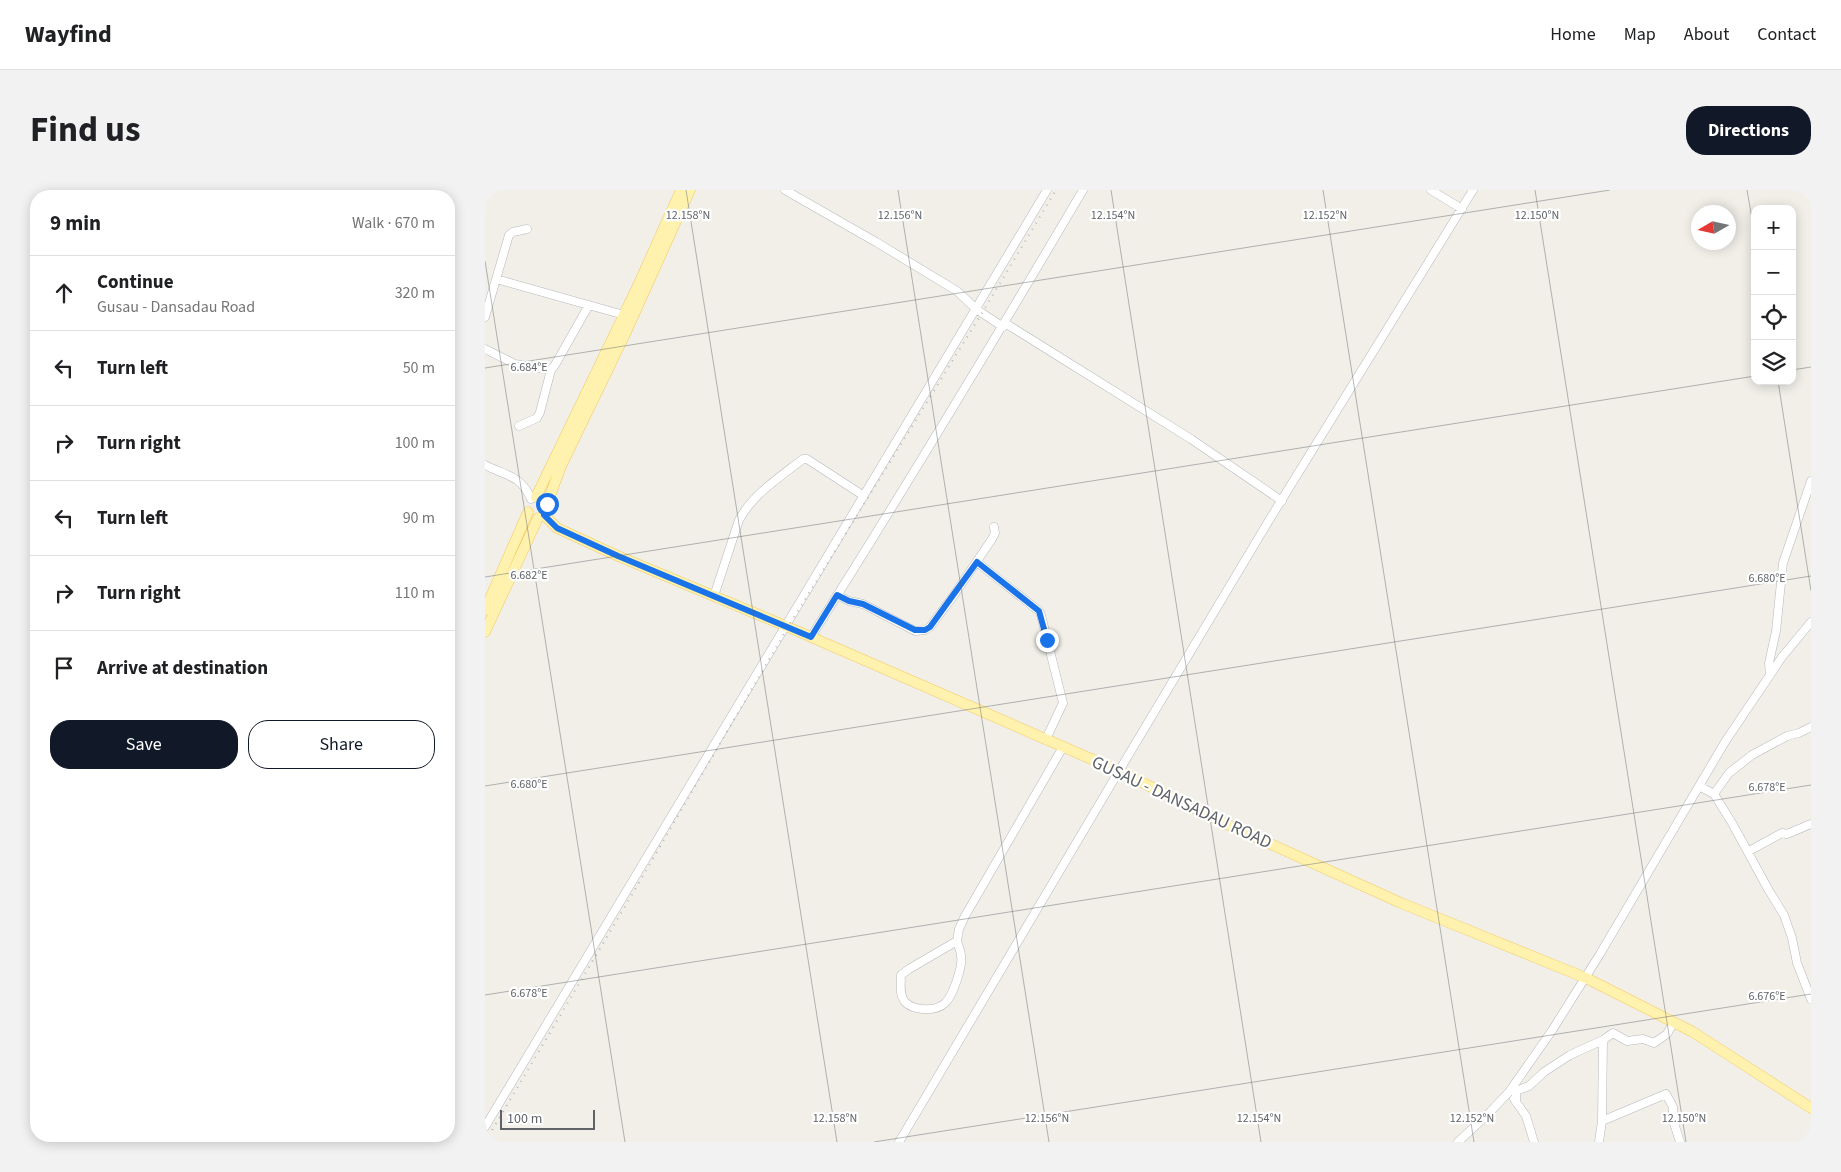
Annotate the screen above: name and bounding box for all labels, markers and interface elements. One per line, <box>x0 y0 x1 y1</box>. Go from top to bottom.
text: Wayfind <box>25 17 112 52</box>
text: Home <box>1550 22 1596 47</box>
text: Map <box>1624 22 1656 47</box>
text: About <box>1684 22 1729 47</box>
text: Contact <box>1757 22 1816 47</box>
text: Find us <box>30 105 140 155</box>
button: Directions <box>1686 106 1811 155</box>
north arrow <box>1691 205 1736 250</box>
map controls <box>1751 205 1796 385</box>
button: + <box>1751 205 1796 250</box>
text: 12.158°N <box>666 207 710 224</box>
text: 12.156°N <box>878 207 922 224</box>
text: 12.154°N <box>1091 207 1135 224</box>
text: 12.152°N <box>1303 207 1347 224</box>
text: 12.150°N <box>1515 207 1559 224</box>
text: 9 min <box>50 208 101 238</box>
text: Walk · 670 m <box>352 212 435 234</box>
button: − <box>1751 250 1796 295</box>
text: Continue <box>97 269 174 296</box>
icon: ahead <box>50 279 78 307</box>
text: 320 m <box>395 282 435 304</box>
button: locate <box>1751 295 1796 340</box>
text: Gusau - Dansadau Road <box>97 296 255 318</box>
button: layers <box>1751 340 1796 385</box>
icon: left <box>50 354 78 382</box>
text: Turn left <box>97 355 168 382</box>
text: 50 m <box>403 357 435 379</box>
text: 6.684°E <box>510 359 548 376</box>
icon: right <box>50 429 78 457</box>
text: Turn right <box>97 430 181 457</box>
text: 100 m <box>395 432 435 454</box>
route start <box>536 493 559 516</box>
icon: left <box>50 504 78 532</box>
text: Turn left <box>97 505 168 532</box>
text: 90 m <box>403 507 435 529</box>
text: 6.682°E <box>510 567 548 584</box>
text: 6.680°E <box>1748 570 1786 587</box>
icon: right <box>50 579 78 607</box>
text: Turn right <box>97 580 181 607</box>
text: 110 m <box>395 582 435 604</box>
route end <box>1036 629 1059 652</box>
icon: arrive <box>50 654 78 682</box>
text: Arrive at destination <box>97 655 268 682</box>
button: Save <box>50 720 238 769</box>
button: Share <box>248 720 435 769</box>
street label: GUSAU - DANSADAU ROAD <box>1088 750 1276 855</box>
text: 6.680°E <box>510 776 548 793</box>
text: 6.678°E <box>1748 779 1786 796</box>
text: 6.678°E <box>510 985 548 1002</box>
text: 6.676°E <box>1748 988 1786 1005</box>
scale bar <box>500 1107 595 1130</box>
text: 100 m <box>507 1109 542 1129</box>
text: 12.158°N <box>813 1110 857 1127</box>
text: 12.156°N <box>1025 1110 1069 1127</box>
text: 12.154°N <box>1237 1110 1281 1127</box>
text: 12.152°N <box>1450 1110 1494 1127</box>
text: 12.150°N <box>1662 1110 1706 1127</box>

